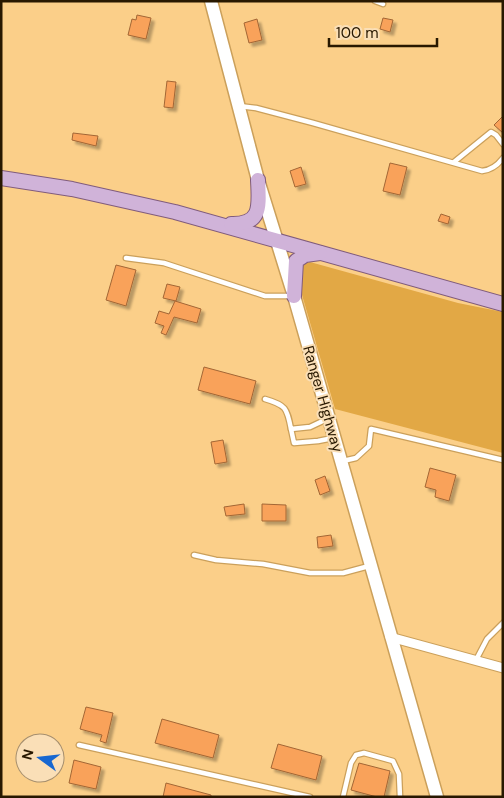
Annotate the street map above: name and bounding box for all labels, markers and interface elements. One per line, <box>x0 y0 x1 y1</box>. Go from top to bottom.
scale bar <box>329 15 436 47</box>
text: 100 m <box>336 23 379 43</box>
street label: Ranger Highway <box>298 343 348 455</box>
north arrow <box>15 733 65 783</box>
text: N <box>17 747 37 762</box>

